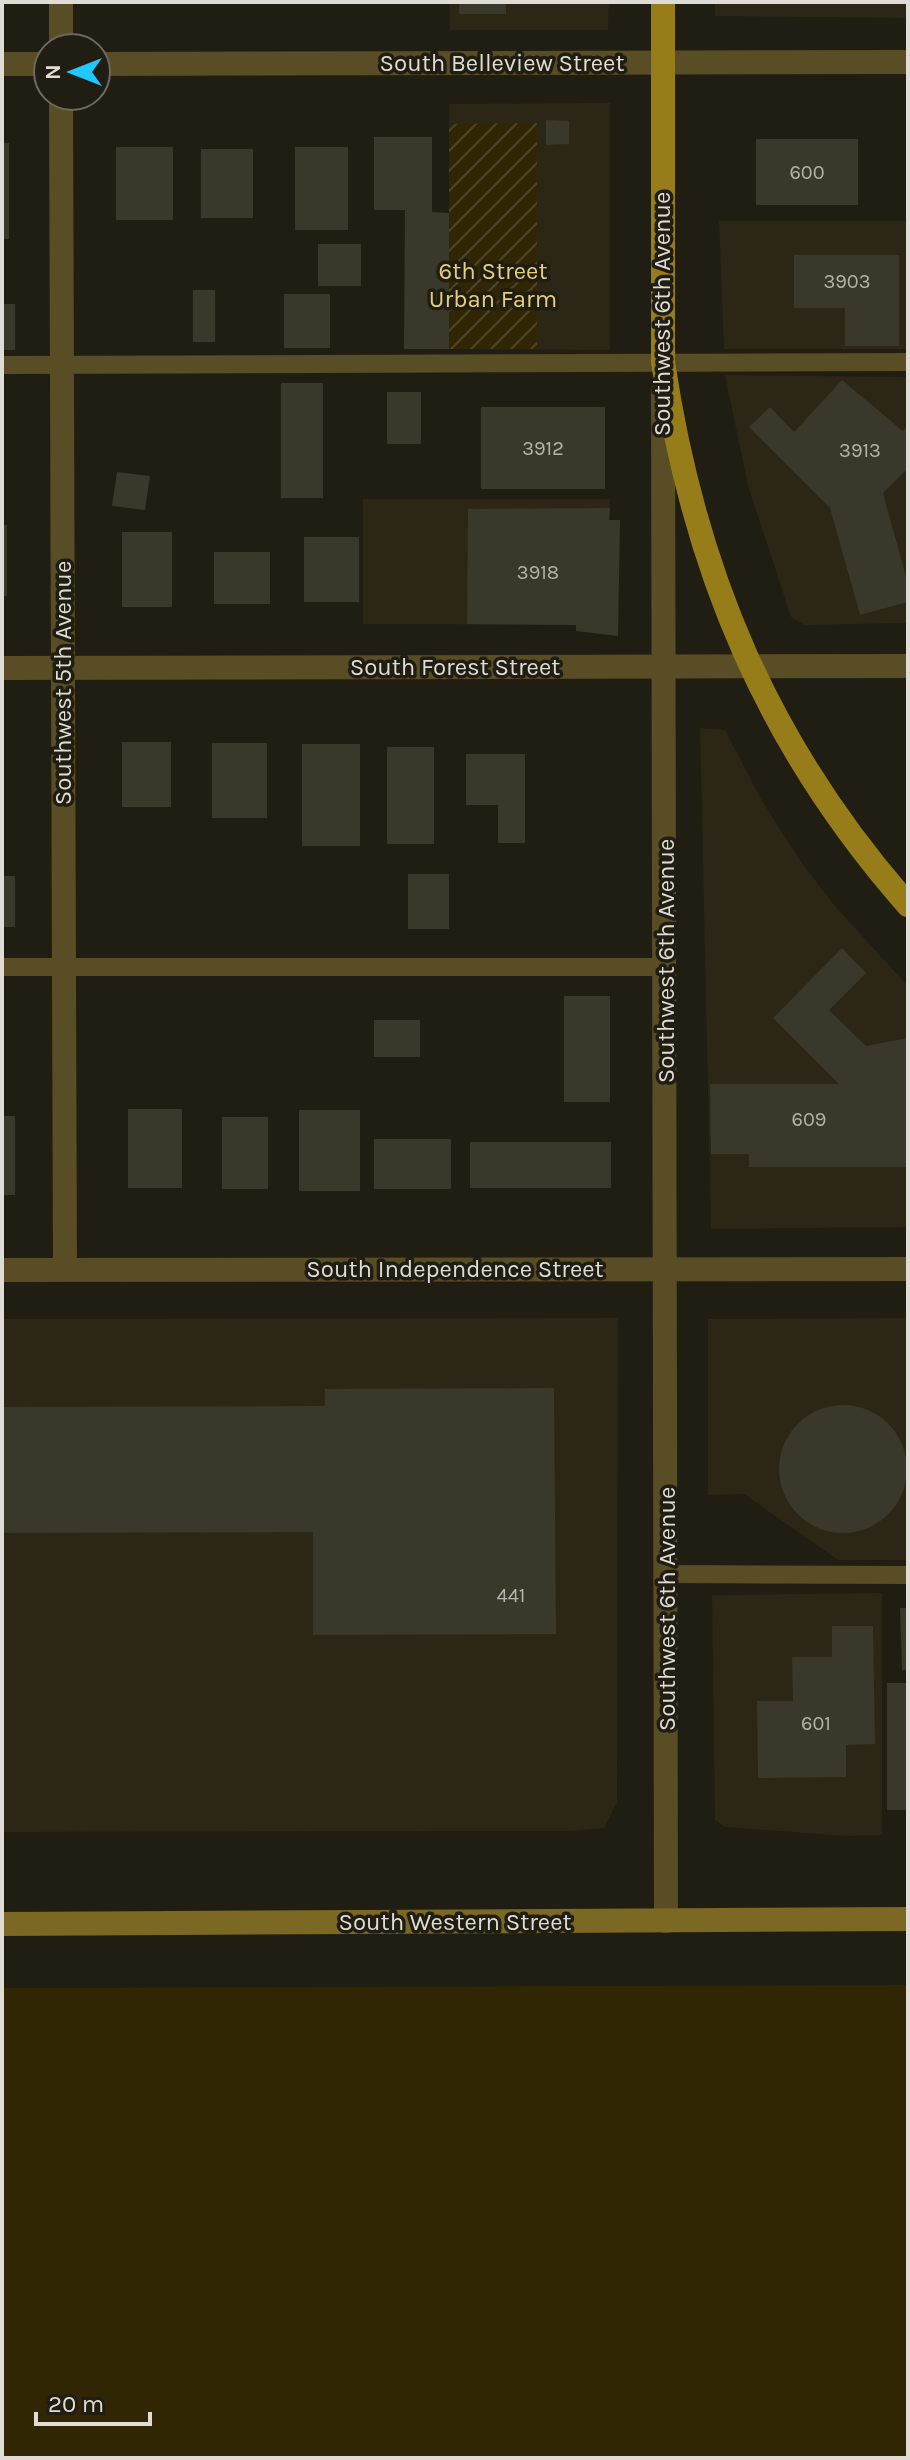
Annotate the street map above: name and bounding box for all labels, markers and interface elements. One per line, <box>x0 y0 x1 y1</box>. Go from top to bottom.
north arrow <box>32 32 112 112</box>
street label: South Belleview Street <box>380 49 624 77</box>
text: N <box>40 64 66 80</box>
house number: 600 <box>789 161 825 184</box>
street label: Southwest 6th Avenue <box>648 192 676 436</box>
park label: 6th Street Urban Farm <box>429 257 557 313</box>
house number: 3903 <box>823 270 871 293</box>
house number: 3912 <box>522 437 564 460</box>
house number: 3913 <box>839 439 881 462</box>
street label: Southwest 5th Avenue <box>49 561 77 805</box>
house number: 3918 <box>517 561 559 584</box>
street label: South Forest Street <box>350 653 560 681</box>
street label: Southwest 6th Avenue <box>652 839 680 1083</box>
house number: 609 <box>792 1108 826 1131</box>
street label: South Independence Street <box>306 1255 604 1283</box>
street label: Southwest 6th Avenue <box>653 1487 681 1731</box>
house number: 441 <box>497 1584 525 1607</box>
house number: 601 <box>801 1712 831 1735</box>
street label: South Western Street <box>338 1908 572 1936</box>
scale bar <box>36 2376 150 2426</box>
text: 20 m <box>48 2390 104 2418</box>

